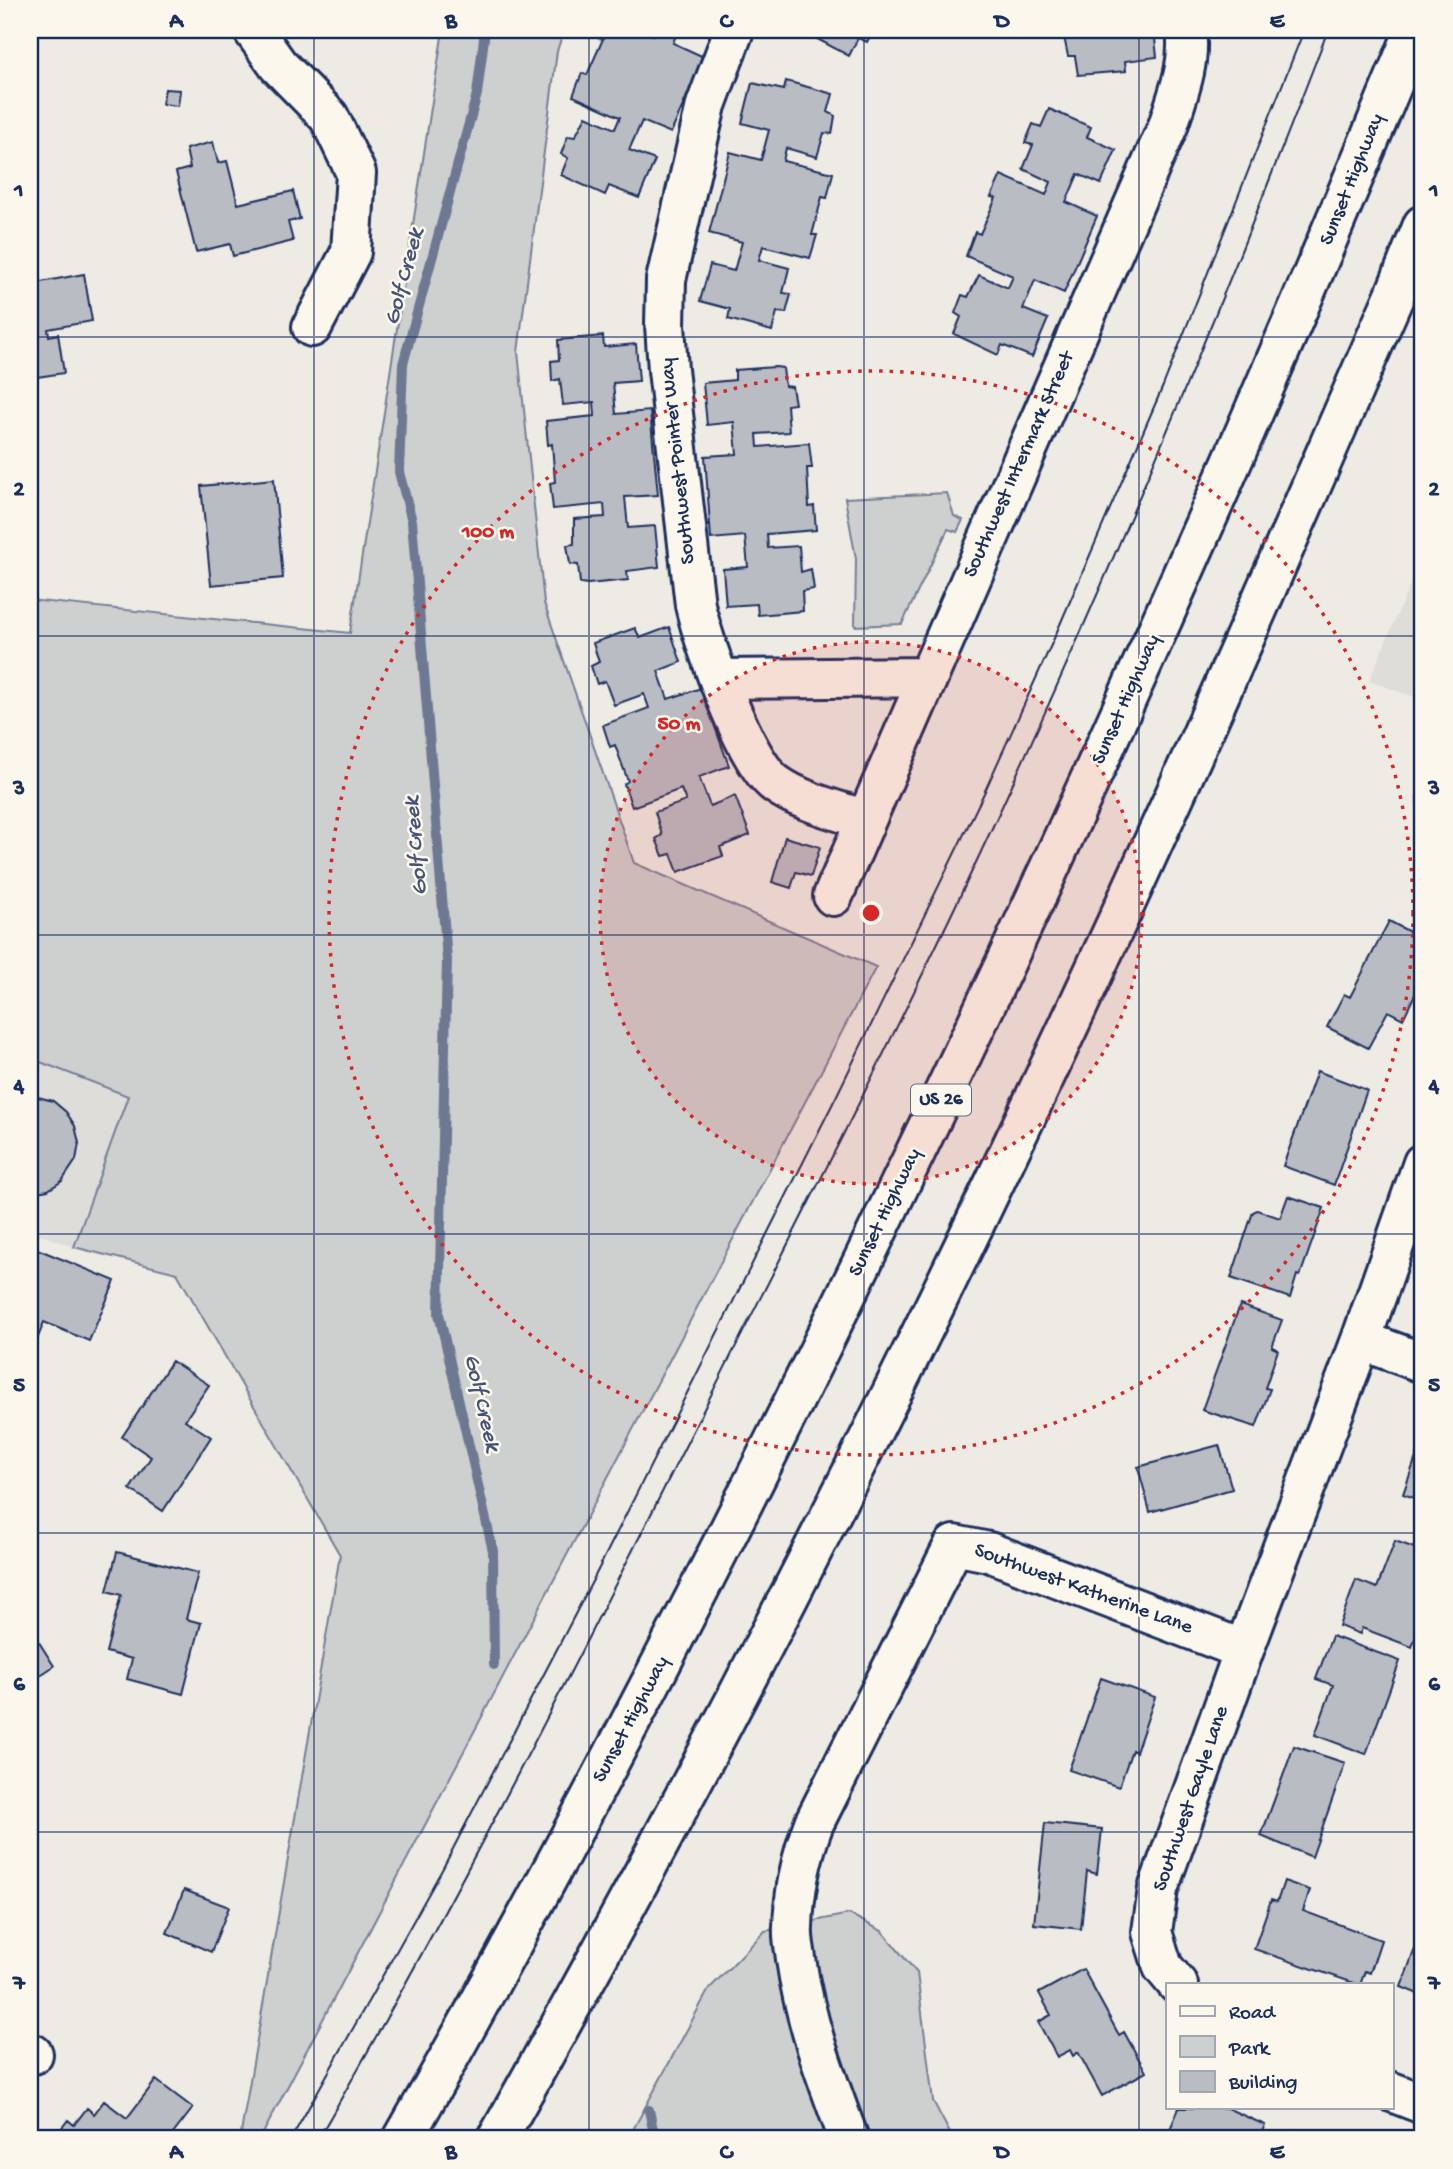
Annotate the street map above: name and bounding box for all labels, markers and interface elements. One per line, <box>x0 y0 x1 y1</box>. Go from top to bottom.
text: A <box>168 9 184 36</box>
text: B <box>444 9 458 36</box>
text: C <box>720 9 735 36</box>
text: D <box>993 9 1011 36</box>
text: E <box>1270 9 1286 36</box>
street label: Sunset Highway <box>1315 111 1391 249</box>
text: 1 <box>13 178 24 205</box>
text: 1 <box>1428 178 1439 205</box>
water label: Golf Creek <box>379 223 432 328</box>
street label: Southwest Intermark Street <box>959 346 1082 582</box>
street label: Southwest Pointer Way <box>656 357 702 565</box>
text: 2 <box>13 477 25 504</box>
text: 2 <box>1428 477 1440 504</box>
text: 100 m <box>461 521 514 546</box>
street label: Sunset Highway <box>1087 631 1167 769</box>
text: 50 m <box>658 713 701 738</box>
text: 3 <box>12 776 25 803</box>
text: 3 <box>1427 776 1440 803</box>
water label: Golf Creek <box>399 793 435 896</box>
centre of rings <box>859 901 883 925</box>
text: 4 <box>13 1074 25 1101</box>
text: 4 <box>1428 1074 1440 1101</box>
road number: US 26 <box>911 1084 971 1116</box>
street label: Sunset Highway <box>844 1145 928 1281</box>
water label: Golf Creek <box>457 1352 506 1457</box>
text: 5 <box>13 1373 25 1400</box>
text: 5 <box>1428 1373 1440 1400</box>
street label: Southwest Katherine Lane <box>970 1539 1197 1642</box>
street label: Sunset Highway <box>588 1652 676 1788</box>
text: 6 <box>13 1672 26 1699</box>
text: 6 <box>1428 1672 1441 1699</box>
street label: Southwest Gayle Lane <box>1149 1702 1236 1895</box>
text: 7 <box>12 1971 26 1998</box>
text: 7 <box>1427 1971 1441 1998</box>
legend <box>1166 1983 1394 2110</box>
text: Road <box>1229 2002 1277 2027</box>
text: Park <box>1228 2038 1272 2063</box>
text: Building <box>1228 2072 1298 2097</box>
text: A <box>168 2140 184 2167</box>
text: B <box>444 2140 458 2167</box>
text: C <box>720 2140 735 2167</box>
text: D <box>993 2140 1011 2167</box>
text: E <box>1270 2140 1286 2167</box>

